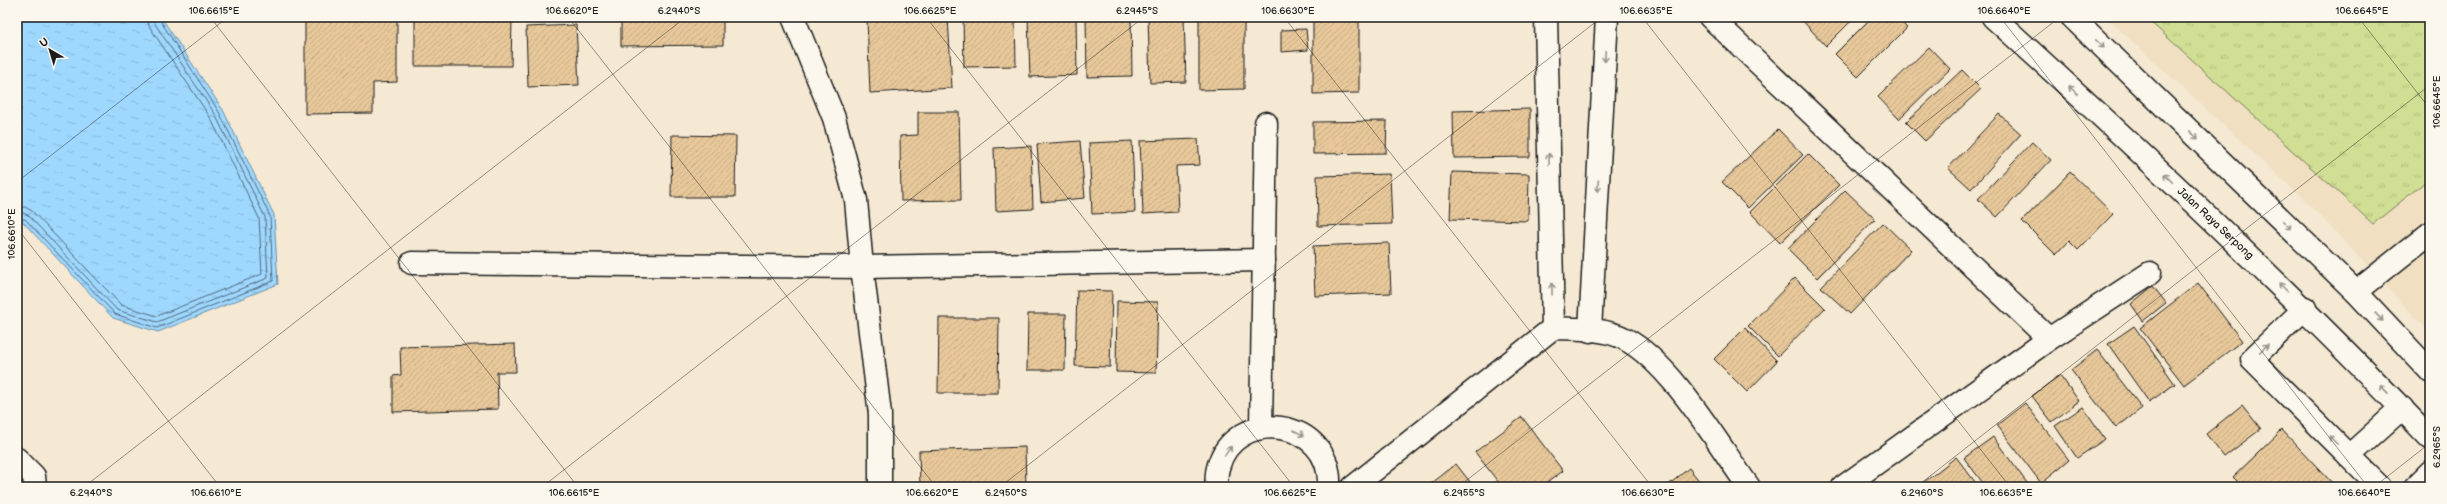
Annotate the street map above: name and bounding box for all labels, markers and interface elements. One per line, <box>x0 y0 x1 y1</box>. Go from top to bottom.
text: 106.6615°E <box>189 5 240 17</box>
text: 106.6620°E <box>545 5 599 17</box>
text: 6.2940°S <box>658 5 700 17</box>
text: 106.6625°E <box>904 5 957 17</box>
text: 6.2945°S <box>1116 5 1158 17</box>
text: 106.6630°E <box>1261 5 1315 17</box>
text: 106.6635°E <box>1620 5 1673 17</box>
text: 106.6640°E <box>1977 5 2031 17</box>
text: 106.6645°E <box>2336 5 2389 17</box>
north arrow <box>30 30 70 70</box>
text: U <box>37 35 51 50</box>
one-way arrow <box>2095 39 2105 49</box>
one-way arrow <box>1602 49 1609 62</box>
text: 106.6645°E <box>2431 75 2443 128</box>
one-way arrow <box>2068 85 2078 94</box>
one-way arrow <box>2189 130 2199 140</box>
one-way arrow <box>1545 153 1553 166</box>
one-way arrow <box>2163 173 2173 183</box>
one-way arrow <box>1595 179 1602 192</box>
street label: Jalan Raya Serpong <box>2175 185 2256 262</box>
text: 106.6610°E <box>6 208 18 259</box>
one-way arrow <box>2282 220 2292 230</box>
one-way arrow <box>2278 282 2288 292</box>
one-way arrow <box>1548 283 1556 296</box>
one-way arrow <box>2374 312 2384 322</box>
one-way arrow <box>2259 343 2269 353</box>
one-way arrow <box>2379 384 2389 394</box>
text: 6.2965°S <box>2431 426 2443 468</box>
one-way arrow <box>1292 430 1304 438</box>
one-way arrow <box>2328 435 2338 445</box>
one-way arrow <box>1224 446 1232 457</box>
text: 6.2940°S <box>70 487 112 499</box>
text: 106.6610°E <box>191 487 242 499</box>
text: 106.6615°E <box>549 487 600 499</box>
text: 106.6620°E <box>905 487 959 499</box>
text: 6.2950°S <box>985 487 1027 499</box>
text: 106.6625°E <box>1264 487 1317 499</box>
text: 6.2955°S <box>1443 487 1485 499</box>
text: 106.6630°E <box>1621 487 1675 499</box>
text: 6.2960°S <box>1901 487 1943 499</box>
text: 106.6635°E <box>1980 487 2033 499</box>
text: 106.6640°E <box>2337 487 2391 499</box>

